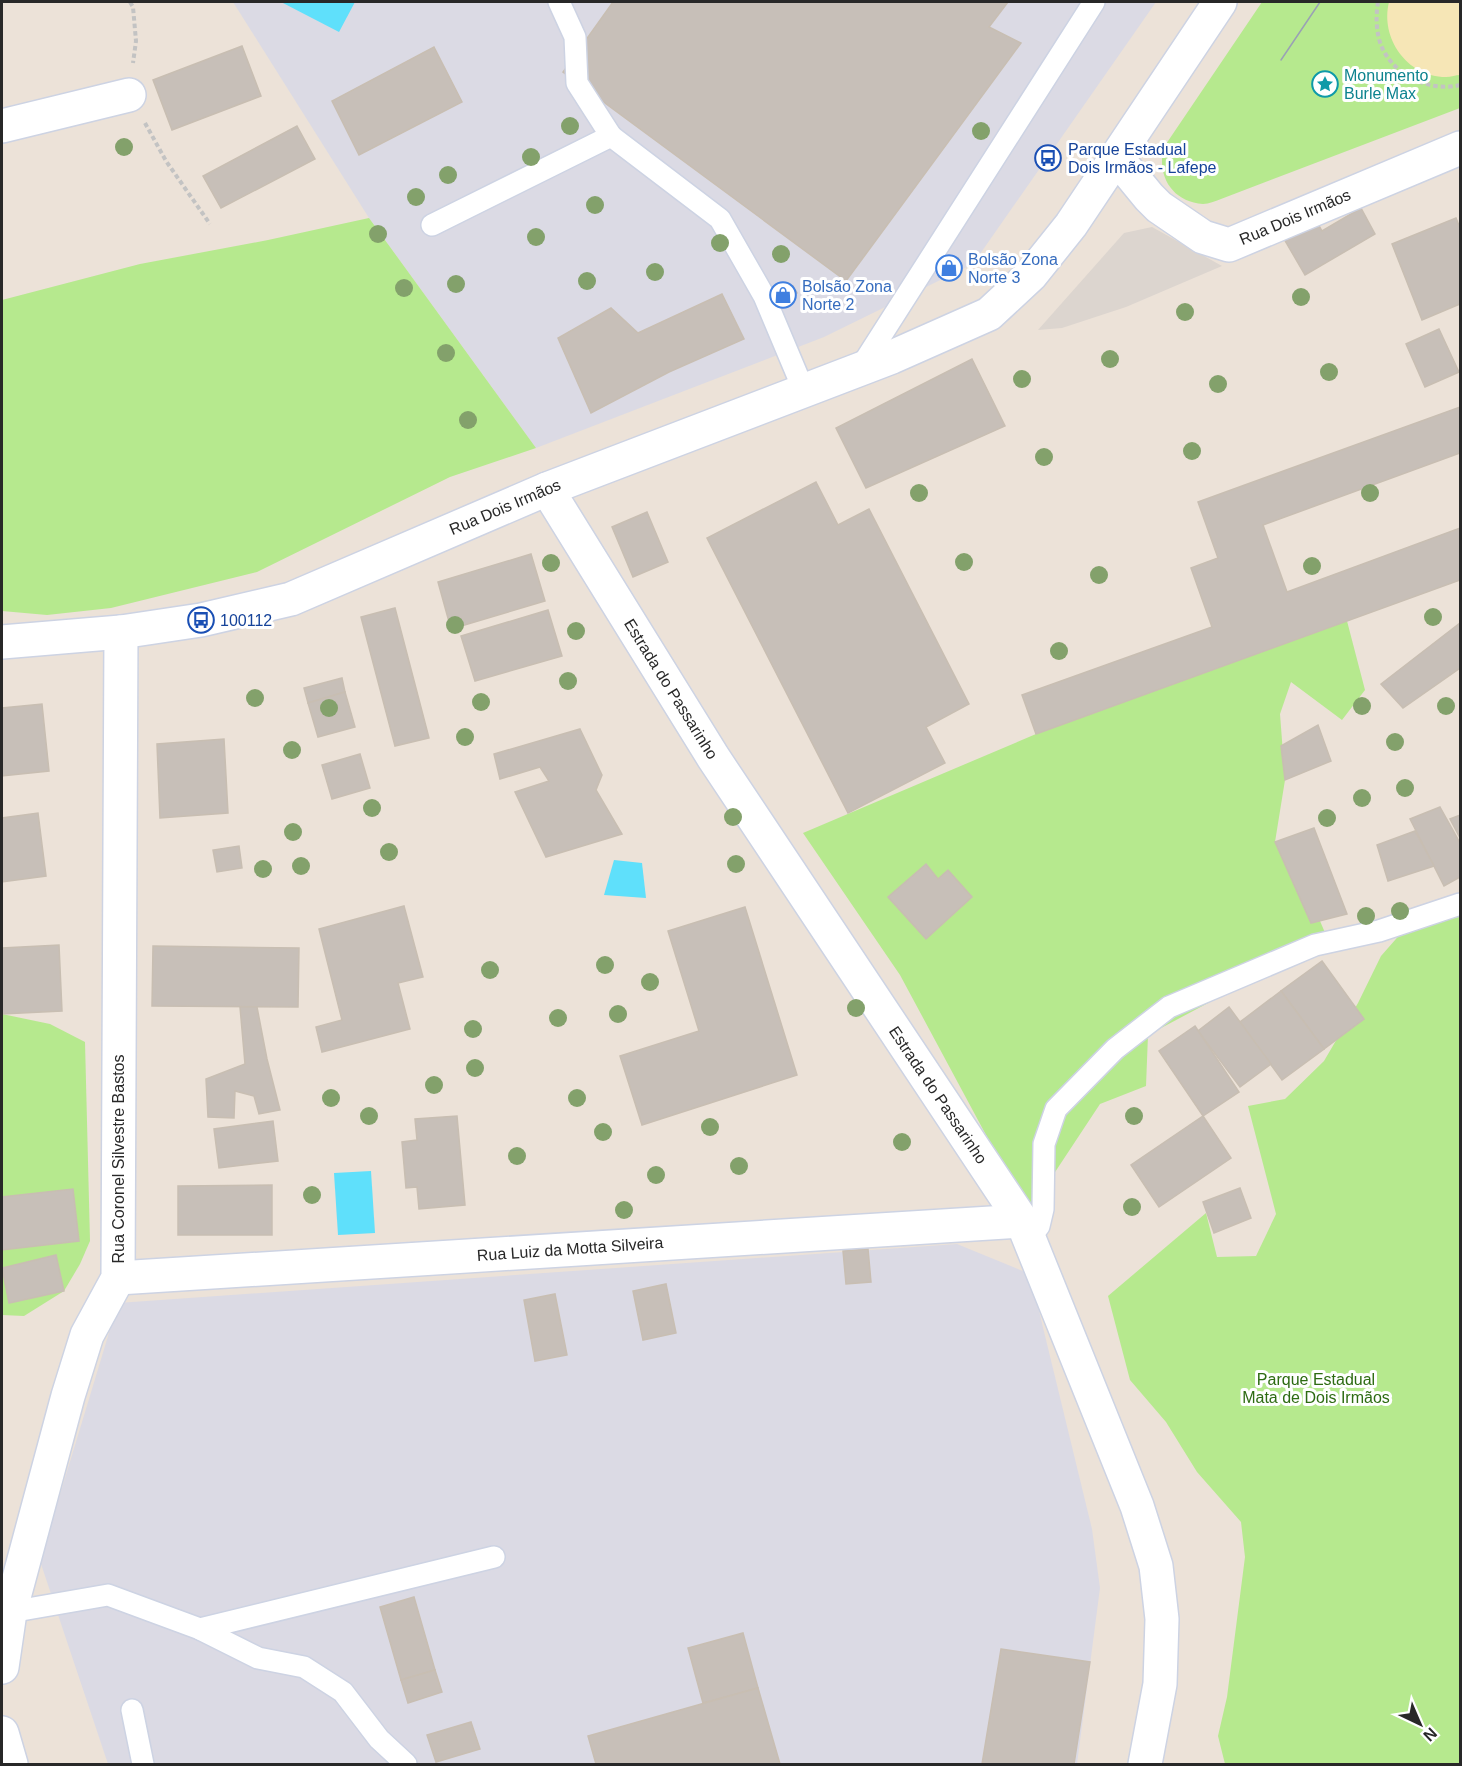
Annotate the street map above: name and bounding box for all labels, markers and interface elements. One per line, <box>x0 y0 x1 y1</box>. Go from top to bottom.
place label: Monumento Burle Max <box>1344 67 1429 102</box>
place icon: Monumento Burle Max <box>1310 69 1340 99</box>
place label: Parque Estadual Dois Irmãos - Lafepe <box>1068 141 1217 176</box>
bus stop icon: Parque Estadual Dois Irmãos - Lafepe <box>1033 143 1063 173</box>
street label: Rua Dois Irmãos <box>1237 186 1353 248</box>
place label: Bolsão Zona Norte 3 <box>968 251 1058 286</box>
shop icon: Bolsão Zona Norte 3 <box>934 253 964 283</box>
place label: Bolsão Zona Norte 2 <box>802 278 892 313</box>
shop icon: Bolsão Zona Norte 2 <box>768 280 798 310</box>
street label: Rua Dois Irmãos <box>447 476 563 538</box>
bus stop icon: 100112 <box>186 605 216 635</box>
place label: 100112 <box>220 612 272 629</box>
street label: Estrada do Passarinho <box>621 616 721 762</box>
street label: Estrada do Passarinho <box>886 1023 990 1167</box>
street label: Rua Coronel Silvestre Bastos <box>110 1055 127 1263</box>
street label: Rua Luiz da Motta Silveira <box>476 1234 664 1264</box>
park label: Parque Estadual Mata de Dois Irmãos <box>1242 1371 1390 1406</box>
north arrow <box>1390 1694 1450 1754</box>
text: N <box>1420 1724 1440 1745</box>

